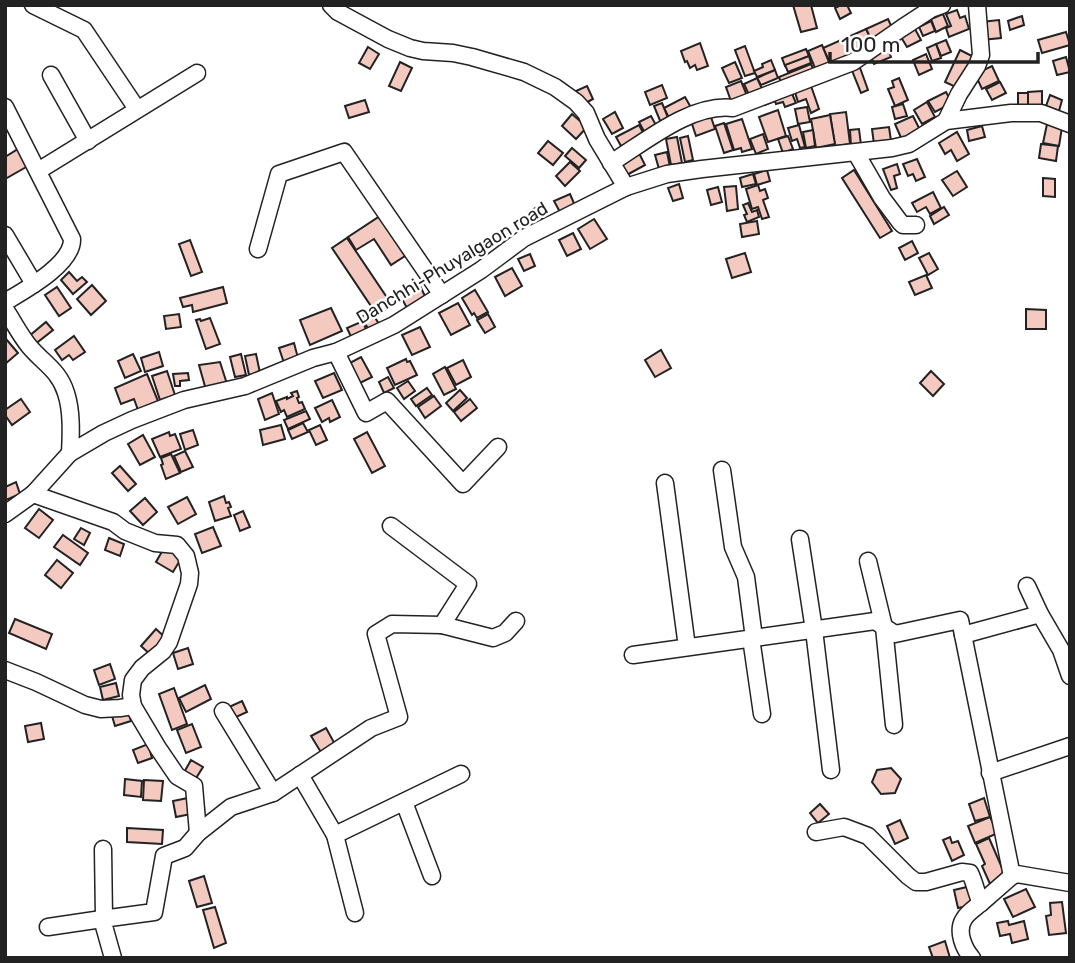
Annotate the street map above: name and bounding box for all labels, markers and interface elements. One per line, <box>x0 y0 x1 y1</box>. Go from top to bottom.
scale bar <box>830 21 1038 65</box>
text: 100 m <box>841 32 900 57</box>
street label: Danchhi-Phuyalgaon road <box>352 197 552 329</box>

